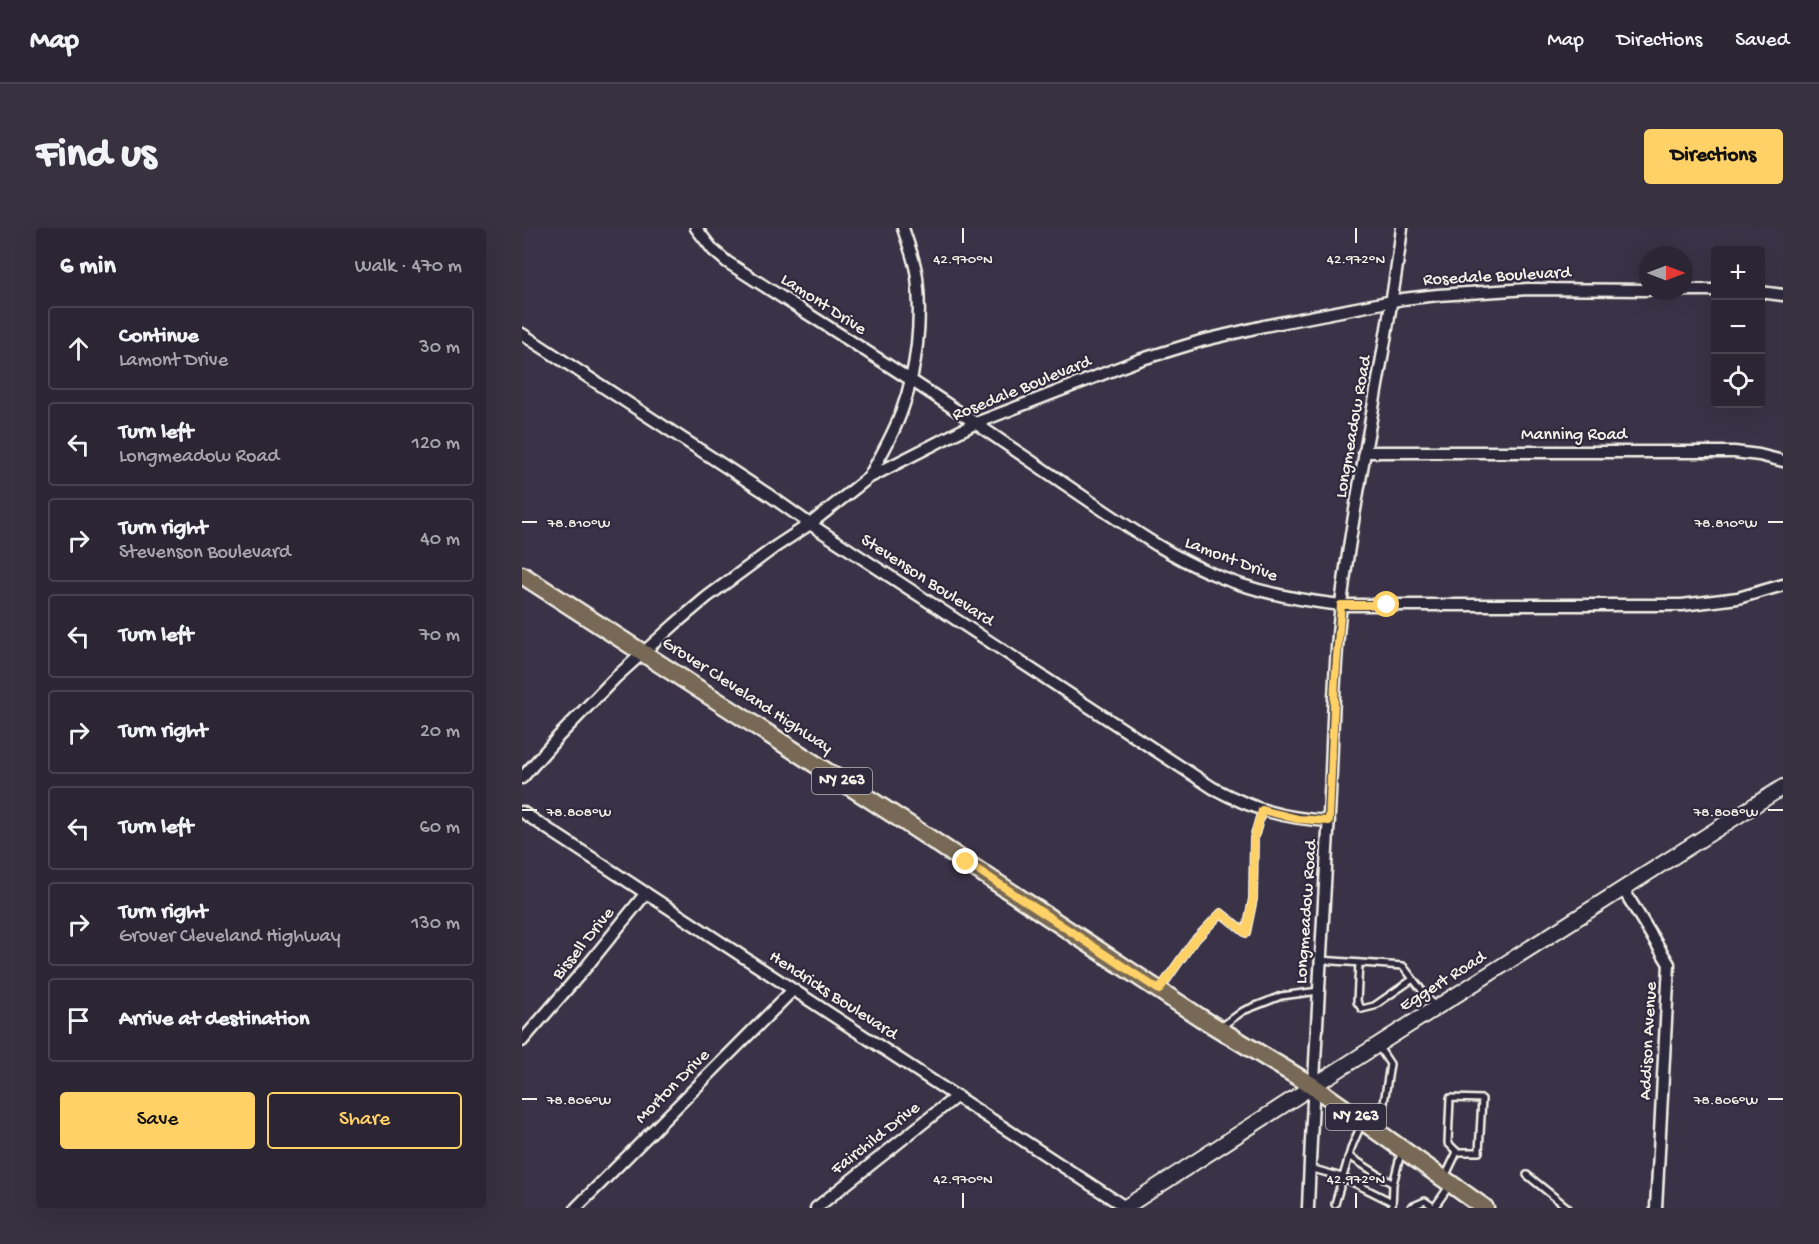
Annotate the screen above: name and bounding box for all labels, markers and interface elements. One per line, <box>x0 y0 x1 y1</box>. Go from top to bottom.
text: Map <box>30 25 79 58</box>
text: Map <box>1547 29 1584 54</box>
text: Directions <box>1617 29 1702 54</box>
text: Saved <box>1735 29 1789 54</box>
button: Directions <box>1644 129 1783 184</box>
text: Find us <box>36 132 156 181</box>
north arrow <box>1639 246 1693 300</box>
map controls <box>1711 246 1765 408</box>
button: + <box>1711 246 1765 300</box>
text: 42.970°N <box>933 251 993 269</box>
text: 42.972°N <box>1327 251 1385 269</box>
text: 6 min <box>60 252 116 283</box>
text: Walk · 470 m <box>355 256 462 279</box>
street label: Rosedale Boulevard <box>1423 263 1573 291</box>
street label: Lamont Drive <box>776 269 870 341</box>
button: − <box>1711 300 1765 354</box>
text: Continue <box>119 324 199 350</box>
icon: ahead <box>62 332 95 365</box>
text: 30 m <box>419 337 460 360</box>
text: Lamont Drive <box>119 350 228 373</box>
street label: Rosedale Boulevard <box>950 351 1096 426</box>
street label: Longmeadow Road <box>1331 353 1377 500</box>
button: locate <box>1711 354 1765 408</box>
text: Turn left <box>119 420 193 446</box>
street label: Manning Road <box>1521 425 1628 446</box>
icon: left <box>62 428 95 461</box>
text: 120 m <box>412 433 460 456</box>
text: Longmeadow Road <box>119 446 279 469</box>
text: 78.810°W <box>546 515 611 533</box>
text: 78.810°W <box>1693 515 1758 533</box>
text: Turn right <box>119 516 207 542</box>
icon: right <box>62 524 95 557</box>
text: 40 m <box>420 529 460 552</box>
street label: Stevenson Boulevard <box>856 530 999 633</box>
street label: Lamont Drive <box>1181 533 1281 588</box>
text: Stevenson Boulevard <box>119 542 291 565</box>
route start <box>1373 591 1399 617</box>
icon: left <box>62 620 95 653</box>
text: Turn left <box>119 623 193 649</box>
text: 70 m <box>419 625 460 648</box>
street label: Grover Cleveland Highway <box>658 633 836 759</box>
icon: right <box>62 716 95 749</box>
text: Turn right <box>119 719 207 745</box>
text: 20 m <box>420 721 460 744</box>
road number: NY 263 <box>812 768 872 794</box>
text: 78.808°W <box>545 804 612 822</box>
text: 78.808°W <box>1692 804 1759 822</box>
icon: left <box>62 812 95 845</box>
text: Turn left <box>119 815 193 841</box>
text: 60 m <box>420 817 460 840</box>
street label: Longmeadow Road <box>1291 838 1323 985</box>
route end <box>952 848 978 874</box>
text: Turn right <box>119 900 207 926</box>
street label: Bissell Drive <box>548 903 620 985</box>
icon: right <box>62 908 95 941</box>
text: 130 m <box>411 913 460 936</box>
text: Grover Cleveland Highway <box>119 926 341 949</box>
street label: Eggert Road <box>1396 946 1491 1017</box>
street label: Hendricks Boulevard <box>765 947 902 1046</box>
street label: Addison Avenue <box>1635 981 1663 1101</box>
icon: arrive <box>62 1004 95 1037</box>
text: Arrive at destination <box>119 1007 309 1033</box>
street label: Morton Drive <box>631 1045 715 1129</box>
button: Save <box>60 1092 255 1149</box>
button: Share <box>267 1092 462 1149</box>
text: 78.806°W <box>546 1092 612 1110</box>
text: 78.806°W <box>1693 1092 1759 1110</box>
street label: Fairchild Drive <box>827 1097 925 1181</box>
road number: NY 263 <box>1326 1104 1386 1130</box>
text: 42.970°N <box>933 1171 993 1189</box>
text: 42.972°N <box>1327 1171 1385 1189</box>

